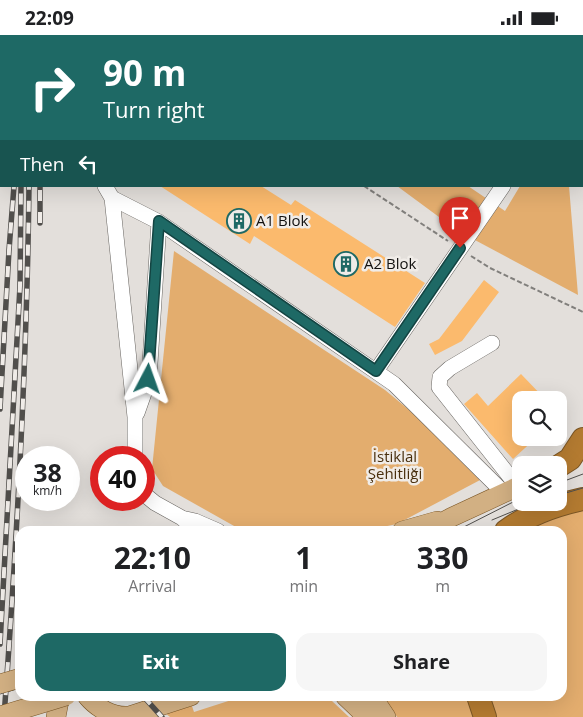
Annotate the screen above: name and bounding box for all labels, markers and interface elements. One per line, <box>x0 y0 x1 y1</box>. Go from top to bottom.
text: 22:09 <box>25 5 74 31</box>
text: 90 m <box>103 49 186 96</box>
icon: right <box>20 55 85 120</box>
text: Turn right <box>103 94 205 124</box>
icon: left <box>74 150 102 178</box>
text: Then <box>20 151 64 177</box>
pin <box>439 197 481 248</box>
icon: arrive <box>446 204 474 232</box>
building icon: A1 Blok <box>226 208 252 234</box>
place label: A1 Blok <box>256 210 308 230</box>
building icon: A2 Blok <box>333 251 359 277</box>
place label: A2 Blok <box>364 253 416 273</box>
position arrow <box>121 352 173 404</box>
map controls <box>512 391 567 511</box>
button: search <box>512 391 567 446</box>
speed limit sign: 40 <box>90 446 155 511</box>
park label: İstiklal Şehitliği <box>368 446 422 483</box>
text: 38 <box>33 455 62 489</box>
button: layers <box>512 456 567 511</box>
text: km/h <box>33 482 62 499</box>
text: 22:10 <box>114 537 191 578</box>
text: 1 <box>295 537 312 578</box>
text: 330 <box>417 537 468 578</box>
text: Arrival <box>128 575 176 597</box>
text: min <box>290 575 318 597</box>
text: m <box>435 575 450 597</box>
button: Exit <box>35 633 286 691</box>
button: Share <box>296 633 547 691</box>

